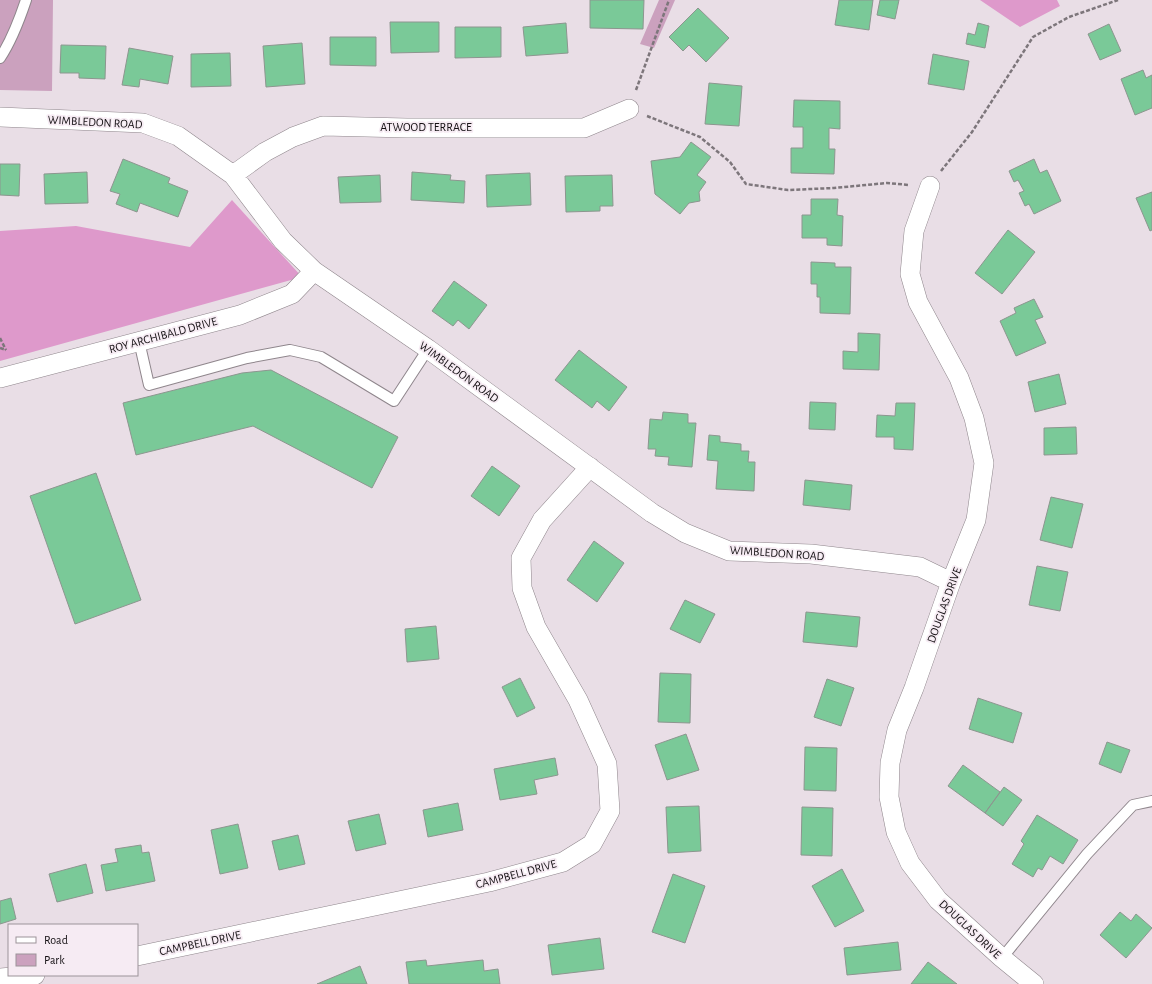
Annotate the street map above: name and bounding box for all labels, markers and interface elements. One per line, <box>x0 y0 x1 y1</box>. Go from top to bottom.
street label: WIMBLEDON ROAD <box>47 114 143 130</box>
street label: ATWOOD TERRACE <box>380 121 472 133</box>
street label: ROY ARCHIBALD DRIVE <box>108 315 219 355</box>
street label: WIMBLEDON ROAD <box>417 339 501 405</box>
street label: WIMBLEDON ROAD <box>729 544 825 562</box>
street label: DOUGLAS DRIVE <box>925 565 963 644</box>
street label: CAMPBELL DRIVE <box>474 857 558 891</box>
street label: DOUGLAS DRIVE <box>937 897 1003 961</box>
legend <box>8 924 138 976</box>
street label: CAMPBELL DRIVE <box>158 928 242 958</box>
text: Road <box>44 934 68 946</box>
text: Park <box>44 954 65 966</box>

